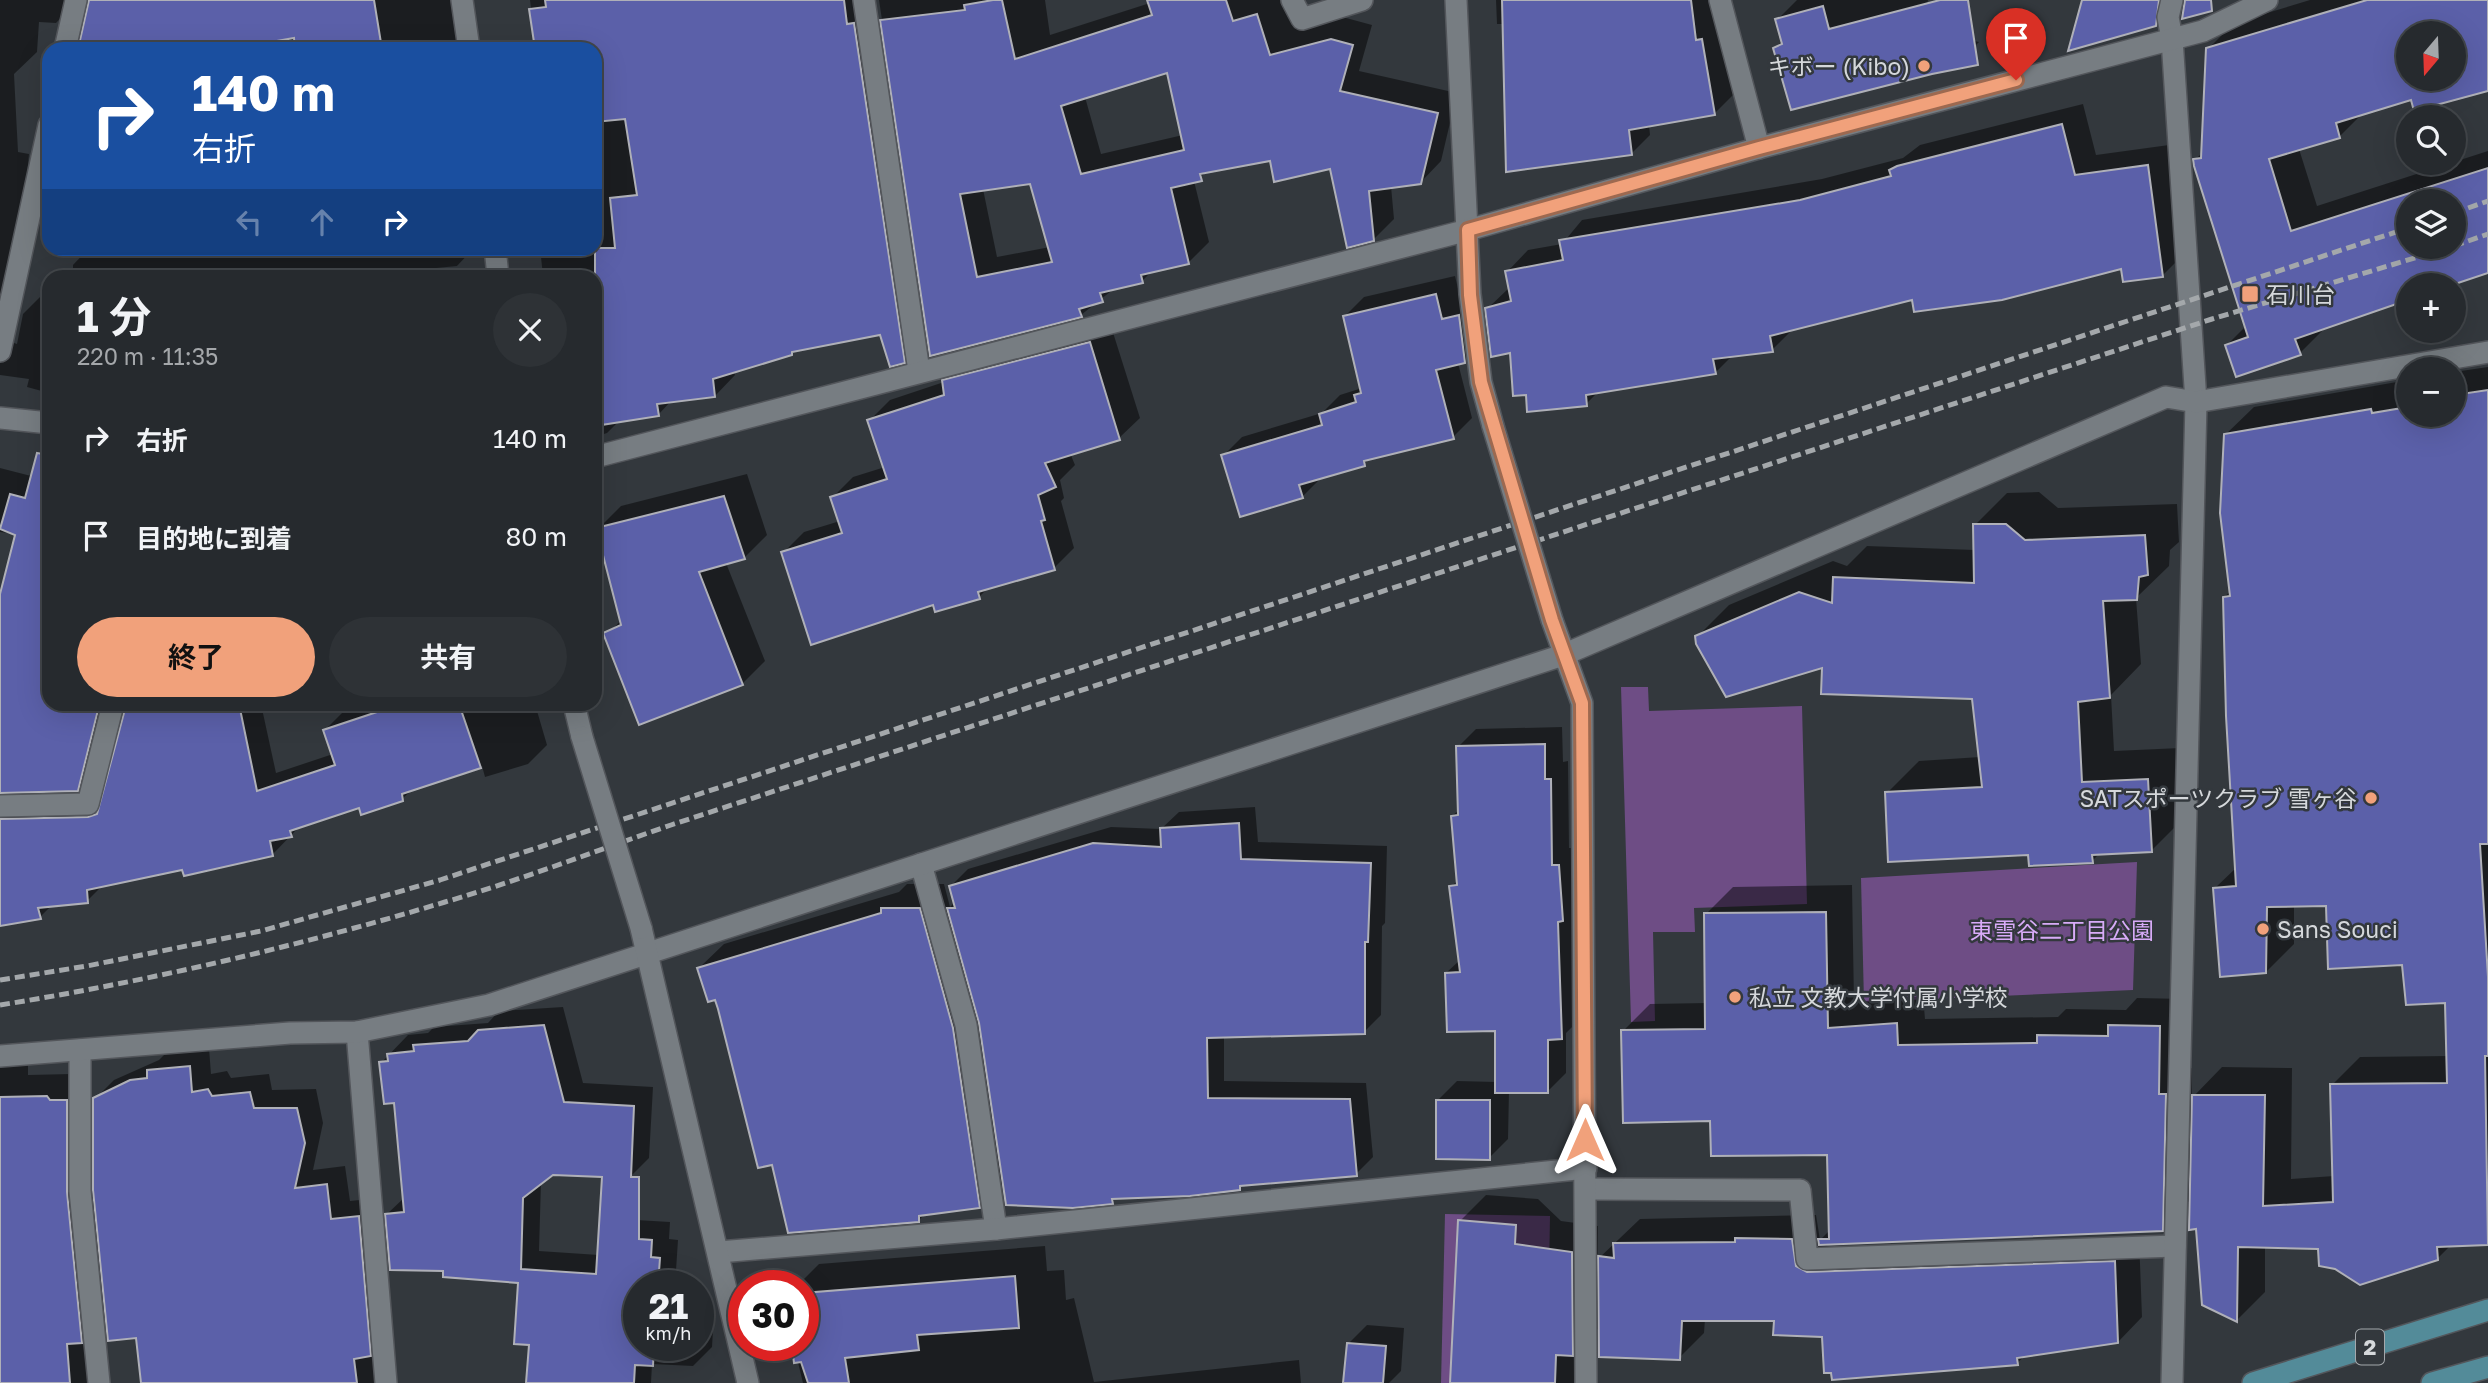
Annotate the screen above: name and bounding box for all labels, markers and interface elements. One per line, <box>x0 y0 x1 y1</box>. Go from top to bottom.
pin <box>1986 8 2046 80</box>
icon: arrive <box>1997 19 2035 57</box>
north arrow <box>2396 21 2466 91</box>
map controls <box>2396 21 2466 427</box>
place label: キボー (Kibo) <box>1768 52 1910 80</box>
marker: キボー (Kibo) <box>1916 58 1932 74</box>
text: 140 m <box>192 63 335 122</box>
icon: right <box>77 70 168 161</box>
button: search <box>2396 105 2466 175</box>
text: 右折 <box>192 129 256 167</box>
button: layers <box>2396 189 2466 259</box>
icon: left <box>230 203 268 241</box>
icon: ahead <box>303 203 341 241</box>
icon: right <box>376 203 414 241</box>
button: + <box>2396 273 2466 343</box>
place label: 石川台 <box>2266 280 2335 308</box>
marker: 石川台 <box>2240 284 2260 304</box>
text: 1 分 <box>77 291 151 341</box>
button: close <box>493 293 567 367</box>
text: 220 m · 11:35 <box>77 342 218 370</box>
button: − <box>2396 357 2466 427</box>
icon: right <box>77 419 115 457</box>
text: 140 m <box>493 423 567 454</box>
text: 右折 <box>136 425 188 456</box>
icon: arrive <box>77 517 115 555</box>
text: 80 m <box>506 521 567 552</box>
text: 目的地に到着 <box>136 523 292 554</box>
button: 終了 <box>77 617 315 697</box>
button: 共有 <box>329 617 567 697</box>
place label: SATスポーツクラブ 雪ヶ谷 <box>2079 784 2357 812</box>
marker: SATスポーツクラブ 雪ヶ谷 <box>2363 790 2379 806</box>
place label: Sans Souci <box>2277 915 2398 943</box>
park label: 東雪谷二丁目公園 <box>1970 916 2154 944</box>
marker: Sans Souci <box>2255 921 2271 937</box>
place label: 私立 文教大学付属小学校 <box>1749 983 2008 1011</box>
marker: 私立 文教大学付属小学校 <box>1727 989 1743 1005</box>
position arrow <box>1548 1103 1622 1177</box>
speed limit sign: 30 <box>728 1270 819 1361</box>
text: 21 <box>649 1285 688 1327</box>
text: km/h <box>646 1322 691 1344</box>
road number: 2 <box>2356 1330 2384 1364</box>

